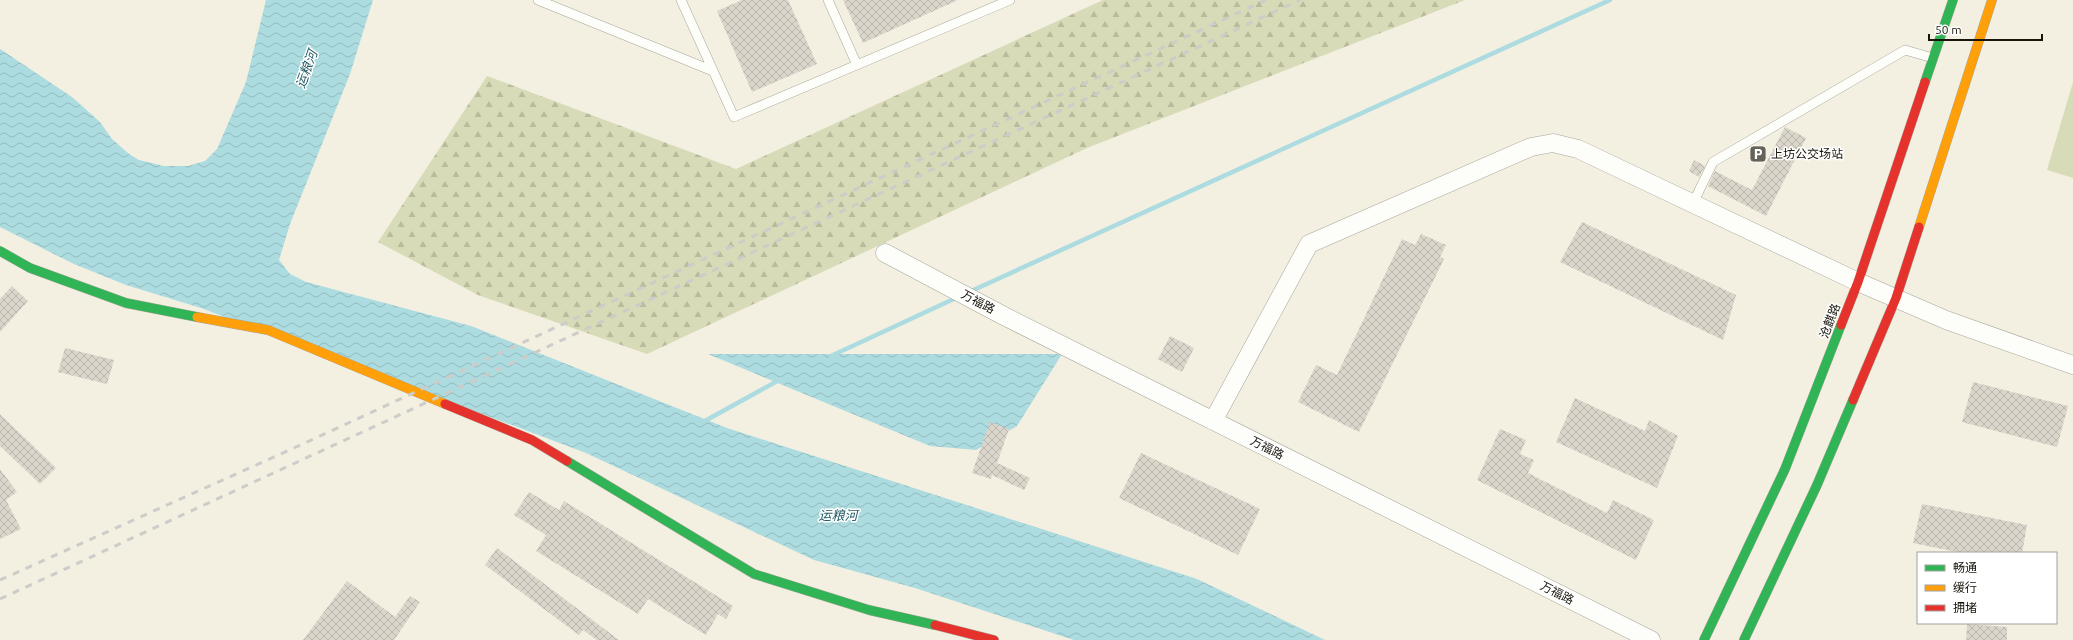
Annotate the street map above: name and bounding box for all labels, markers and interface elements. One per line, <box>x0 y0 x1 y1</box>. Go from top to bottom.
scale bar <box>1929 16 2042 42</box>
text: 50 m <box>1935 23 1962 36</box>
water label: 运粮河 <box>293 45 320 90</box>
parking icon: 上坊公交场站 <box>1748 144 1768 164</box>
place label: 上坊公交场站 <box>1771 147 1843 160</box>
street label: 万福路 <box>959 287 997 316</box>
street label: 沧麒路 <box>1817 302 1842 340</box>
street label: 万福路 <box>1248 434 1286 462</box>
water label: 运粮河 <box>818 508 860 522</box>
legend <box>1917 552 2057 624</box>
text: 畅通 <box>1953 561 1977 574</box>
street label: 万福路 <box>1538 579 1576 607</box>
text: 缓行 <box>1953 581 1977 594</box>
text: 拥堵 <box>1953 601 1977 614</box>

